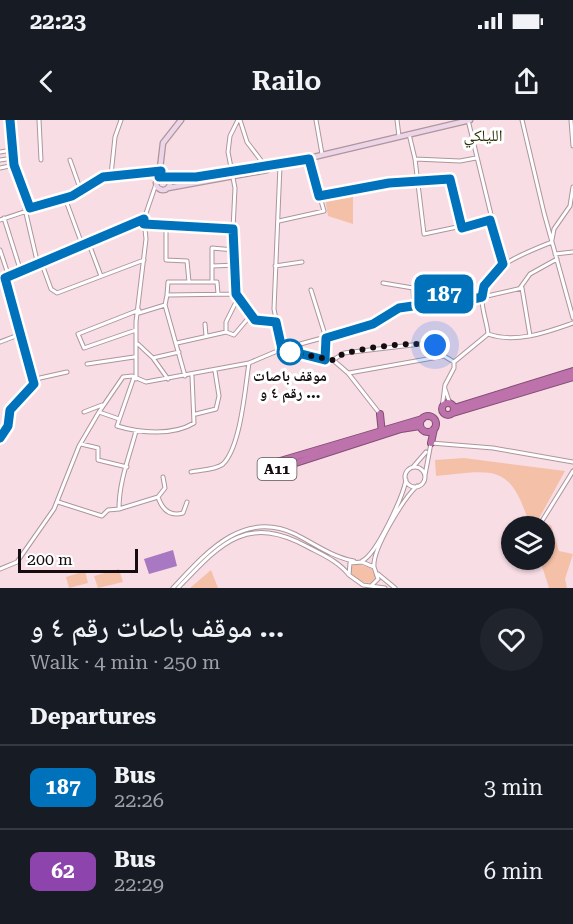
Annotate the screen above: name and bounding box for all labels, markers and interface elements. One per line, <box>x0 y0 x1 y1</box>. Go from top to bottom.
text: 22:23 <box>30 9 86 34</box>
icon: back <box>30 65 63 98</box>
text: Railo <box>252 65 321 97</box>
icon: share <box>510 65 543 98</box>
district label: الليلكي <box>463 126 503 148</box>
line badge: 187 <box>410 274 478 314</box>
text: 187 <box>426 282 462 306</box>
your location <box>420 330 450 360</box>
marker: موقف باصات رقم ٤ و ... <box>277 339 303 365</box>
place label: موقف باصات رقم ٤ و ... <box>253 367 327 403</box>
road number: A11 <box>258 458 296 480</box>
map controls <box>501 516 555 570</box>
button: layers <box>501 516 555 570</box>
scale bar <box>18 546 138 574</box>
text: 200 m <box>27 550 73 569</box>
button: heart <box>480 608 543 671</box>
text: موقف باصات رقم ٤ و ... <box>30 611 284 644</box>
text: Walk · 4 min · 250 m <box>30 650 220 674</box>
text: Departures <box>30 704 156 729</box>
text: Bus <box>114 763 156 788</box>
text: 187 <box>45 775 81 799</box>
text: 3 min <box>484 775 543 800</box>
text: 22:26 <box>114 788 164 812</box>
text: Bus <box>114 847 156 872</box>
text: 62 <box>51 859 75 883</box>
text: 6 min <box>484 859 543 884</box>
text: 22:29 <box>114 872 164 896</box>

